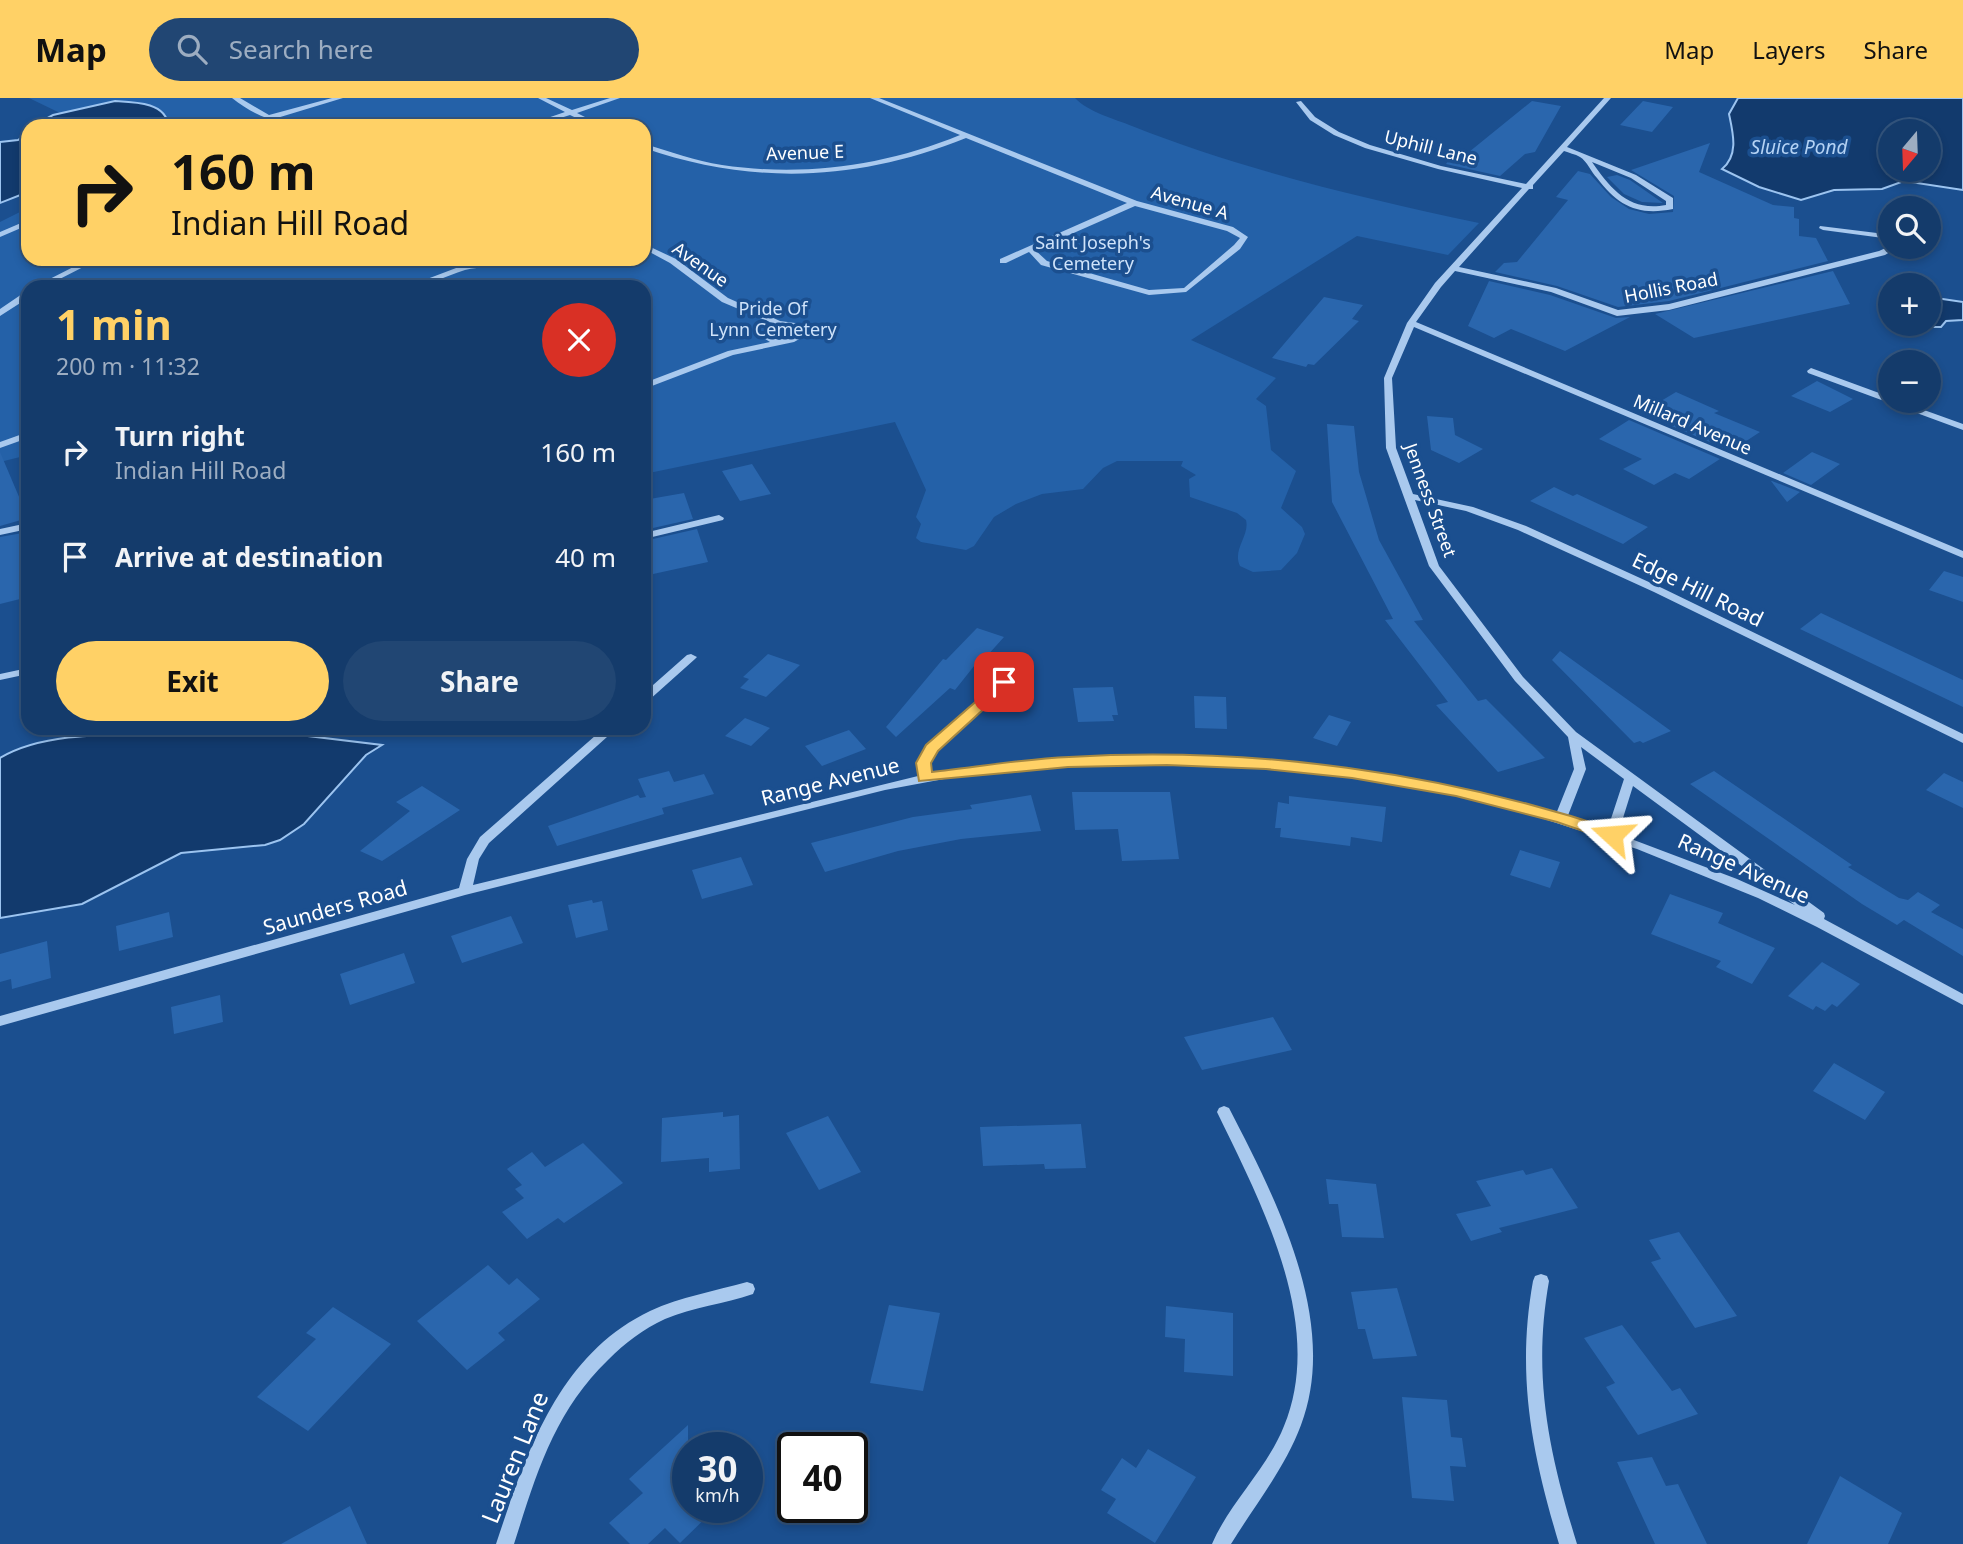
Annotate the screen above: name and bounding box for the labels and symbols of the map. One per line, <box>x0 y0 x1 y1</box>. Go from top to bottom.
north arrow <box>1878 119 1941 182</box>
street label: Uphill Lane <box>1382 124 1480 170</box>
water label: Sluice Pond <box>1751 134 1848 160</box>
street label: Avenue E <box>766 139 844 165</box>
street label: Avenue A <box>1149 180 1232 225</box>
park label: Saint Joseph's Cemetery <box>1035 230 1151 275</box>
street label: Avenue <box>668 236 734 292</box>
street label: Hollis Road <box>1622 266 1720 308</box>
park label: Pride Of Lynn Cemetery <box>709 296 837 341</box>
street label: Millard Avenue <box>1630 388 1756 460</box>
street label: Jenness Street <box>1399 438 1463 561</box>
street label: Edge Hill Road <box>1628 545 1768 633</box>
pin <box>974 652 1034 712</box>
street label: Range Avenue <box>758 750 902 812</box>
position arrow <box>1575 798 1649 872</box>
street label: Range Avenue <box>1674 826 1814 910</box>
street label: Saunders Road <box>260 873 410 941</box>
street label: Lauren Lane <box>473 1386 555 1528</box>
speed limit sign: 40 <box>777 1432 868 1523</box>

